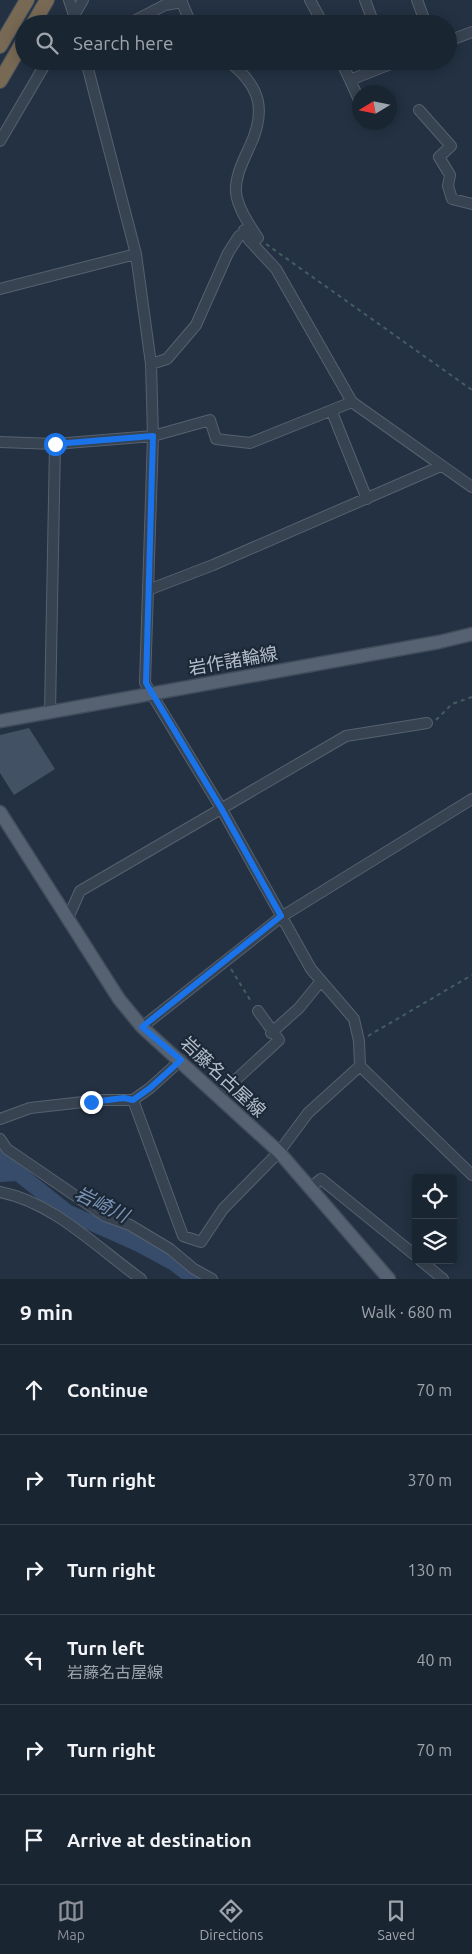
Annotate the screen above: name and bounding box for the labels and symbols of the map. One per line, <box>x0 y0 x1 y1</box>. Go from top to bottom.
north arrow <box>352 85 397 130</box>
route start <box>44 433 67 456</box>
street label: 岩作諸輪線 <box>187 642 279 678</box>
street label: 岩藤名古屋線 <box>177 1032 270 1120</box>
route end <box>80 1091 103 1114</box>
water label: 岩崎川 <box>72 1182 134 1227</box>

